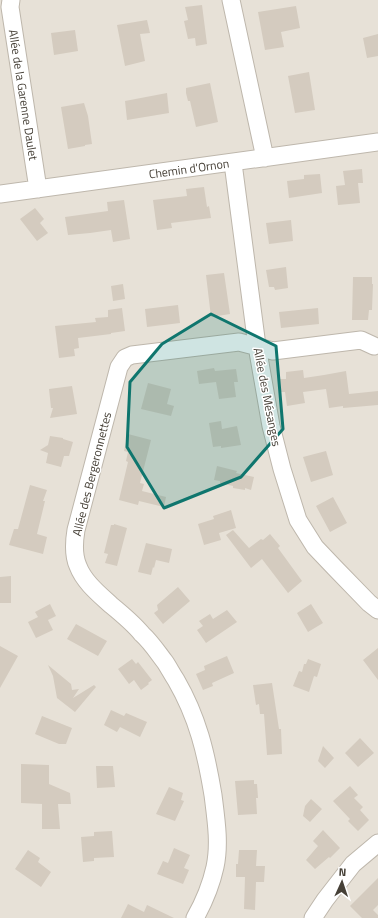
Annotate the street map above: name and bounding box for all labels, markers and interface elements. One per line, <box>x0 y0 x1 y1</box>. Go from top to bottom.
street label: Allée de la Garenne Daulet <box>4 28 43 162</box>
street label: Chemin d'Ornon <box>148 153 230 184</box>
street label: Allée des Mésanges <box>249 346 286 448</box>
street label: Allée des Bergeronnettes <box>67 409 116 538</box>
north arrow <box>322 862 362 902</box>
text: N <box>338 864 347 880</box>

